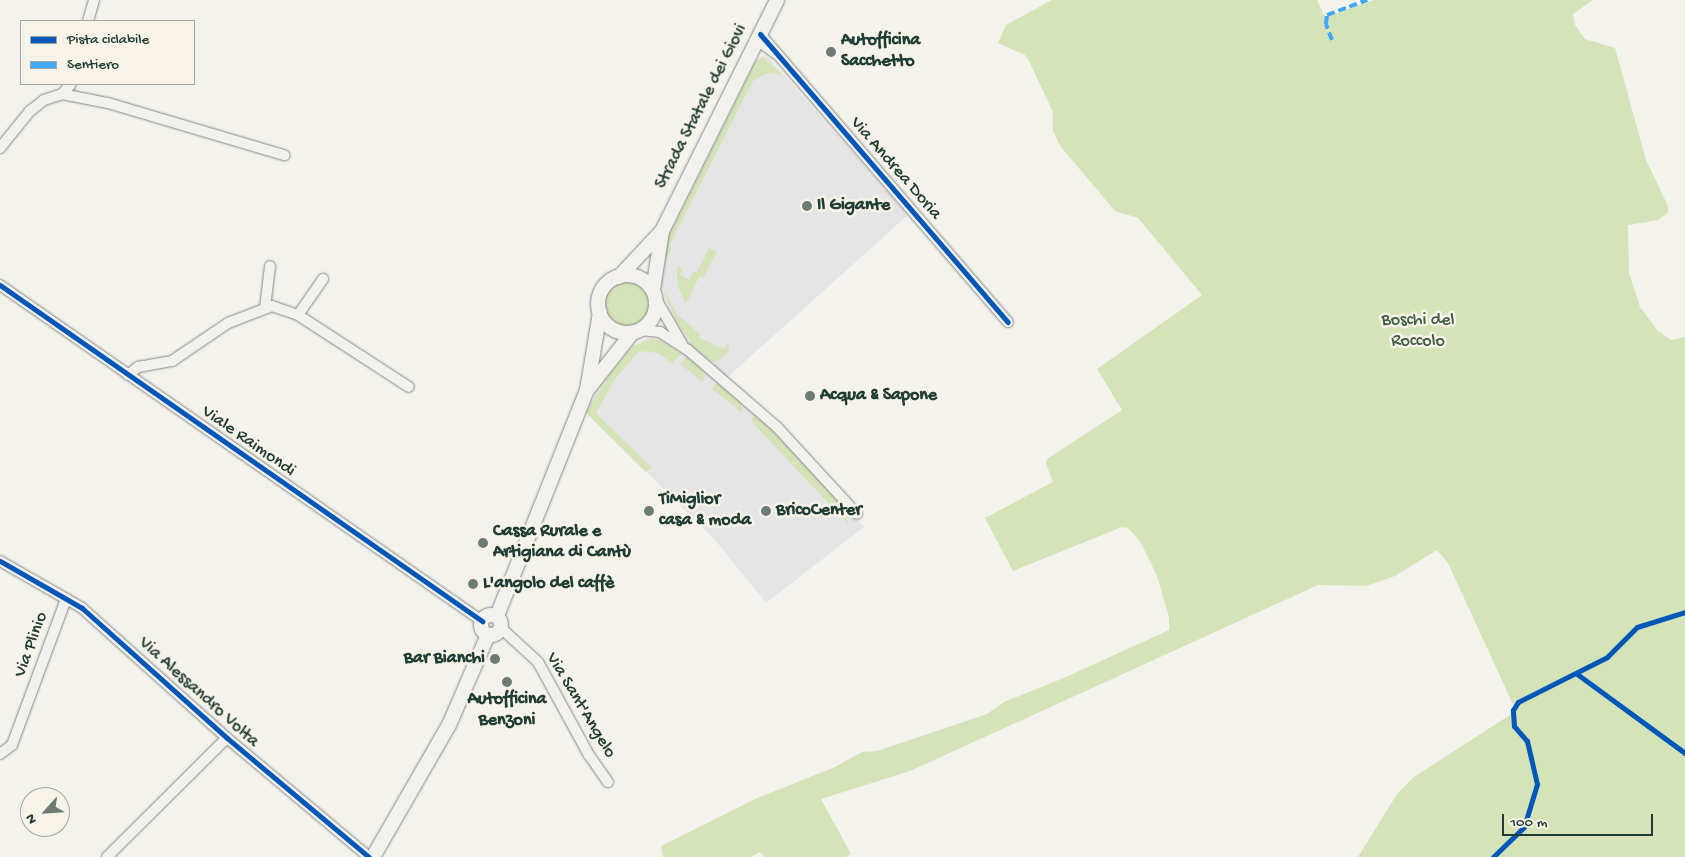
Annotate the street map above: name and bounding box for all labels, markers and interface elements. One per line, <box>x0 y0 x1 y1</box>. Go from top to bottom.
legend <box>20 20 195 85</box>
street label: Strada Statale dei Giovi <box>651 21 753 193</box>
text: Pista ciclabile <box>67 31 149 49</box>
place label: Autofficina Sacchetto <box>841 31 920 74</box>
marker: Autofficina Sacchetto <box>825 46 837 58</box>
text: Sentiero <box>67 56 119 74</box>
street label: Via Andrea Doria <box>844 113 946 225</box>
place label: Il Gigante <box>817 195 890 217</box>
marker: Il Gigante <box>801 200 813 212</box>
park label: Boschi del Roccolo <box>1382 311 1454 354</box>
place label: Acqua & Sapone <box>820 385 937 407</box>
marker: Acqua & Sapone <box>804 390 816 402</box>
street label: Viale Raimondi <box>197 402 299 482</box>
place label: TiMiglior casa & moda <box>659 490 751 532</box>
place label: BricoCenter <box>776 500 862 522</box>
marker: TiMiglior casa & moda <box>643 505 655 517</box>
marker: BricoCenter <box>760 505 772 517</box>
place label: Cassa Rurale e Artigiana di Cantù <box>493 522 631 564</box>
marker: Cassa Rurale e Artigiana di Cantù <box>477 537 489 549</box>
place label: L'angolo del caffè <box>483 573 614 595</box>
marker: L'angolo del caffè <box>467 578 479 590</box>
street label: Via Plinio <box>10 609 54 681</box>
street label: Via Alessandro Volta <box>133 633 263 753</box>
place label: Bar Bianchi <box>404 648 485 670</box>
street label: Via Sant'Angelo <box>540 649 620 763</box>
marker: Bar Bianchi <box>489 653 501 665</box>
marker: Autofficina Benzoni <box>501 676 513 688</box>
place label: Autofficina Benzoni <box>467 690 547 732</box>
north arrow <box>20 787 70 837</box>
scale bar <box>1505 804 1656 836</box>
text: N <box>22 811 42 826</box>
text: 100 m <box>1510 814 1547 832</box>

